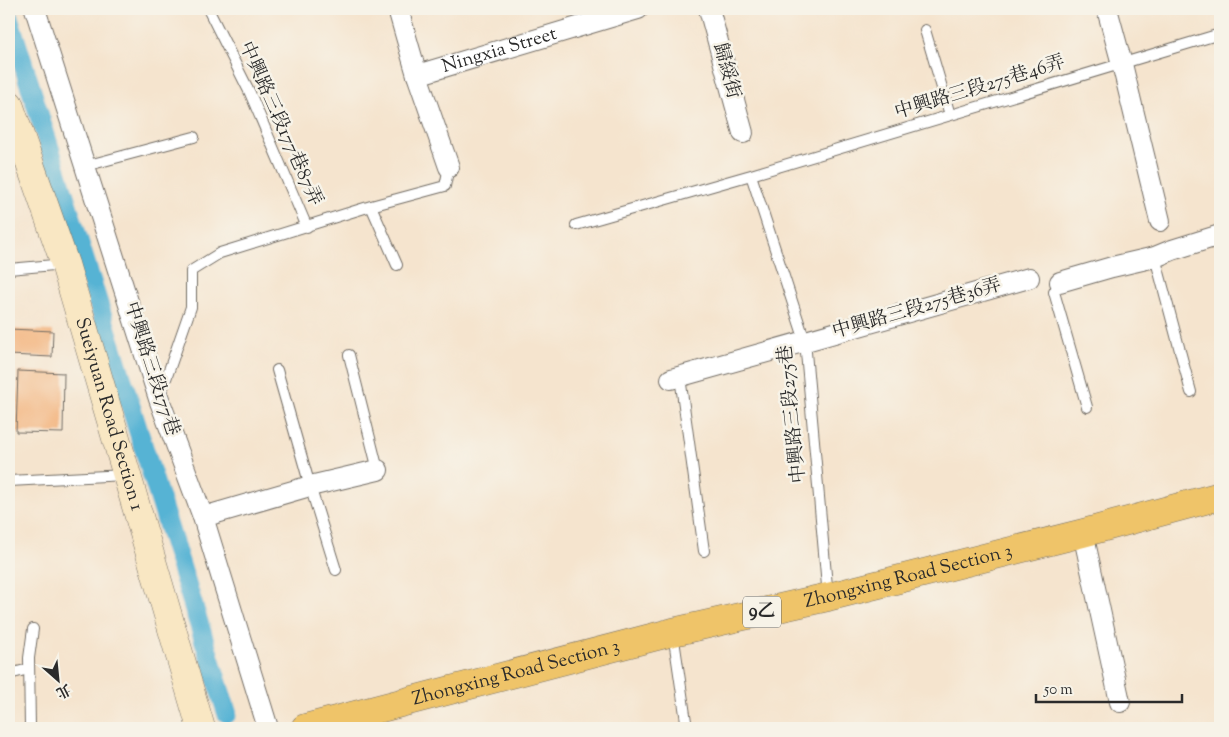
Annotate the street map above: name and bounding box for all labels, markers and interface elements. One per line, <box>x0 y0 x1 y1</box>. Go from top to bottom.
street label: Ningxia Street <box>439 20 561 80</box>
street label: 中興路三段177巷87弄 <box>232 37 328 211</box>
street label: 歸綏街 <box>706 40 746 102</box>
street label: 中興路三段275巷46弄 <box>892 49 1068 127</box>
street label: 中興路三段275巷36弄 <box>829 272 1005 346</box>
street label: 中興路三段177巷 <box>117 298 185 440</box>
street label: Sueiyuan Road Section 1 <box>68 314 150 515</box>
street label: 中興路三段275巷 <box>772 344 814 484</box>
street label: Zhongxing Road Section 3 <box>802 538 1015 615</box>
road number: 9乙 <box>743 596 781 628</box>
street label: Zhongxing Road Section 3 <box>409 633 623 713</box>
north arrow <box>32 654 82 704</box>
scale bar <box>1036 672 1183 704</box>
text: 北 <box>52 678 74 702</box>
text: 50 m <box>1043 680 1073 701</box>

